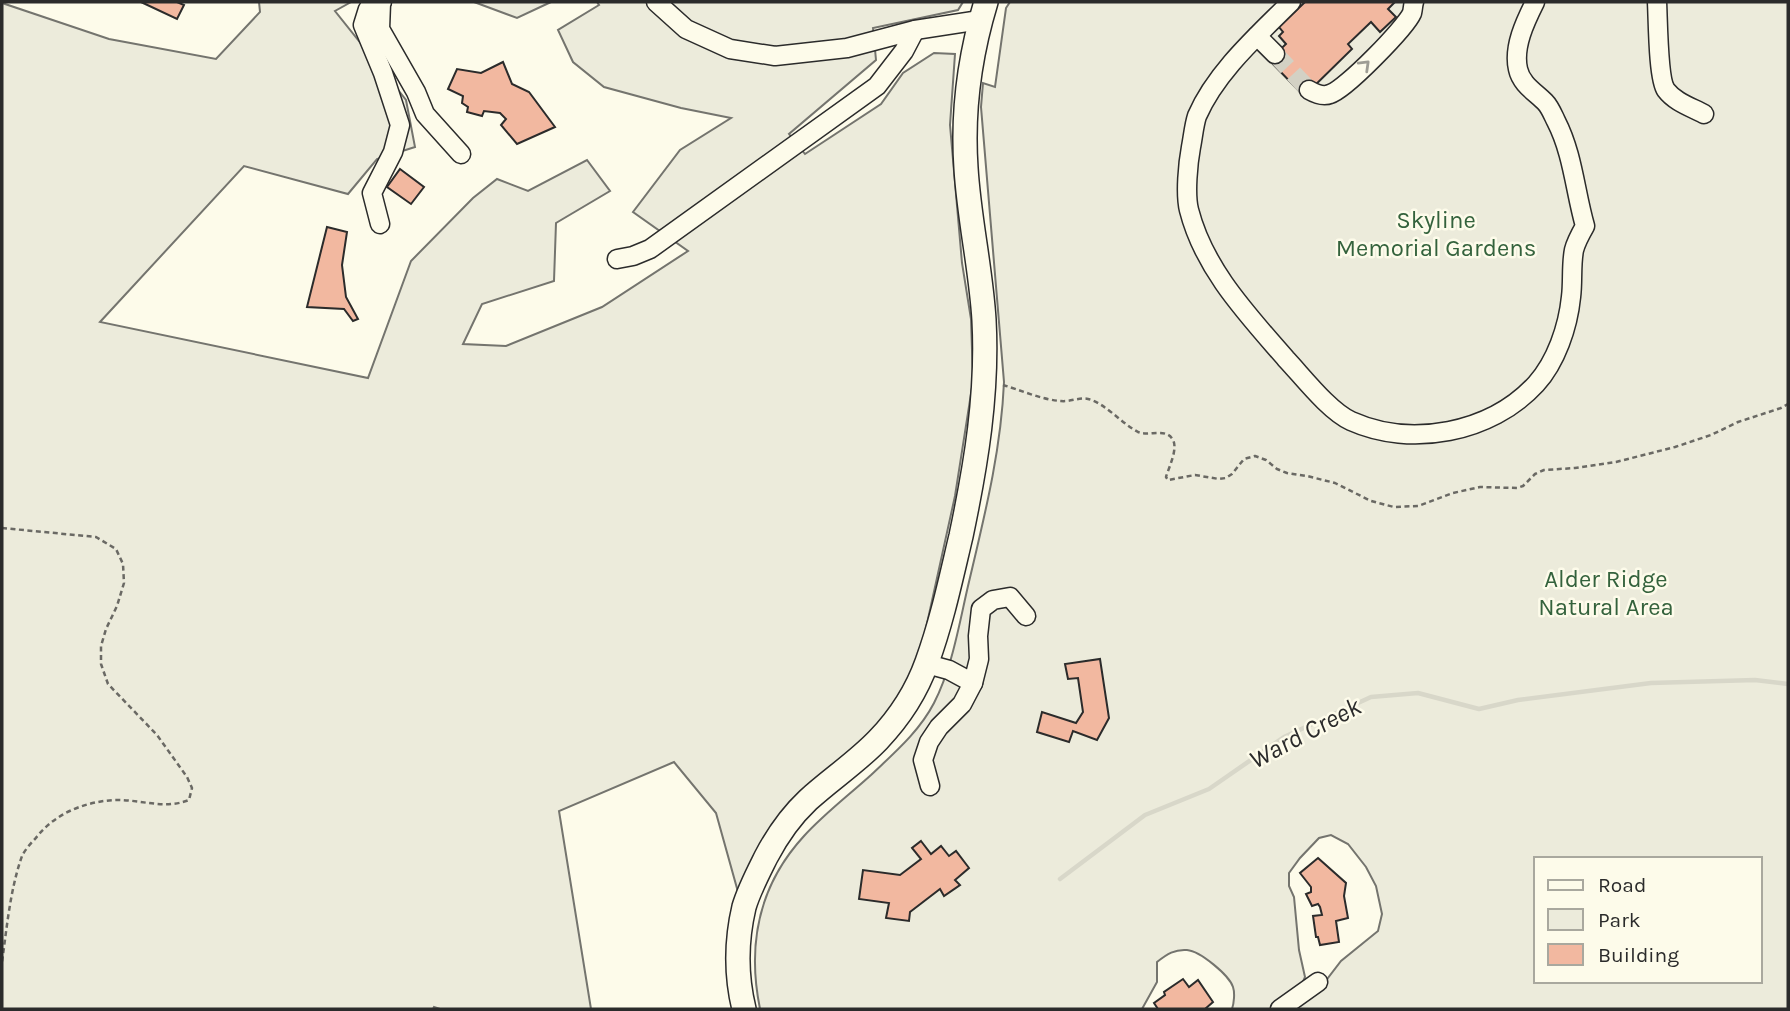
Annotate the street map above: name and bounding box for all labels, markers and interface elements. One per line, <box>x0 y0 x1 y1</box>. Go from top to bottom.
one-way arrow <box>1357 61 1370 74</box>
park label: Skyline Memorial Gardens <box>1336 206 1536 262</box>
park label: Alder Ridge Natural Area <box>1538 565 1674 621</box>
water label: Ward Creek <box>1244 690 1367 775</box>
legend <box>1534 857 1762 983</box>
text: Road <box>1598 873 1646 897</box>
text: Park <box>1598 908 1641 932</box>
text: Building <box>1598 943 1679 967</box>

